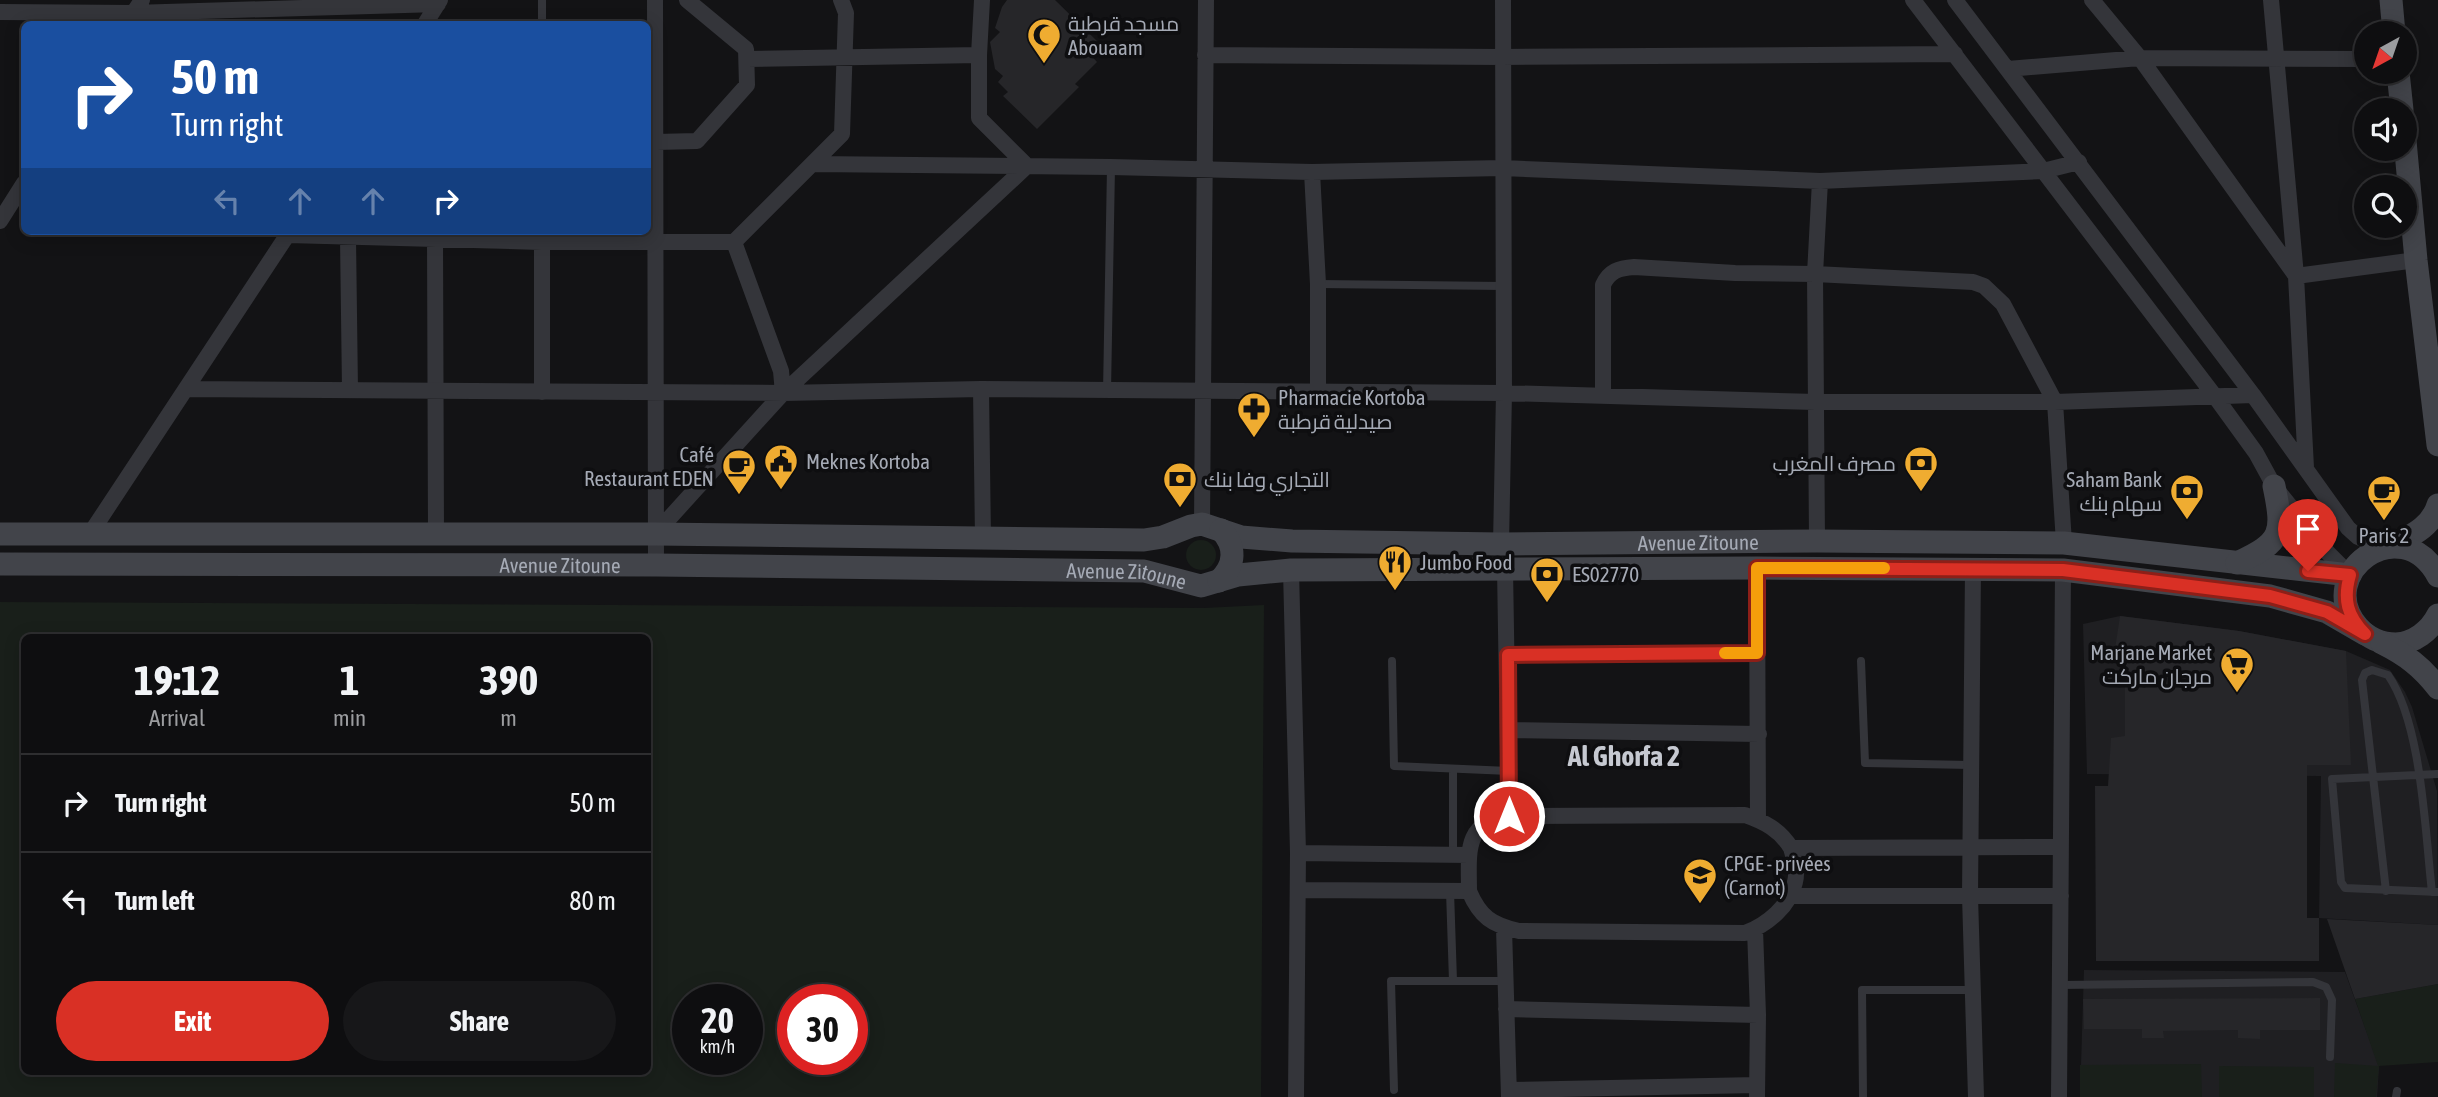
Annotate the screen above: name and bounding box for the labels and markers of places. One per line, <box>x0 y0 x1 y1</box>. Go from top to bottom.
place label: مسجد قرطبة Abouaam <box>1068 11 1179 59</box>
mosque icon: مسجد قرطبة Abouaam <box>1025 16 1063 65</box>
place label: Pharmacie Kortoba صيدلية قرطبة <box>1278 385 1425 434</box>
pharmacy icon: Pharmacie Kortoba صيدلية قرطبة <box>1235 390 1273 439</box>
place label: Café Restaurant EDEN <box>584 442 714 490</box>
public building icon: Meknes Kortoba <box>762 442 800 491</box>
bank icon: مصرف المغرب <box>1902 444 1940 493</box>
cafe icon: Café Restaurant EDEN <box>720 447 758 496</box>
place label: Meknes Kortoba <box>806 449 930 473</box>
place label: مصرف المغرب <box>1773 451 1896 476</box>
bank icon: التجاري وفا بنك <box>1161 460 1199 509</box>
place label: التجاري وفا بنك <box>1204 467 1330 496</box>
place label: Saham Bank سهام بنك <box>2066 467 2162 518</box>
bank icon: Saham Bank سهام بنك <box>2168 472 2206 521</box>
cafe icon: Paris 2 <box>2365 473 2403 522</box>
pin <box>2278 499 2338 571</box>
place label: Paris 2 <box>2359 523 2409 547</box>
restaurant icon: Jumbo Food <box>1376 543 1414 592</box>
place label: Jumbo Food <box>1420 550 1512 574</box>
bank icon: ES02770 <box>1528 555 1566 604</box>
place label: ES02770 <box>1572 562 1639 586</box>
place label: Marjane Market مرجان ماركت <box>2090 640 2212 690</box>
supermarket icon: Marjane Market مرجان ماركت <box>2218 645 2256 694</box>
place label: CPGE - privées (Carnot) <box>1724 851 1831 899</box>
school or university icon: CPGE - privées (Carnot) <box>1681 856 1719 905</box>

